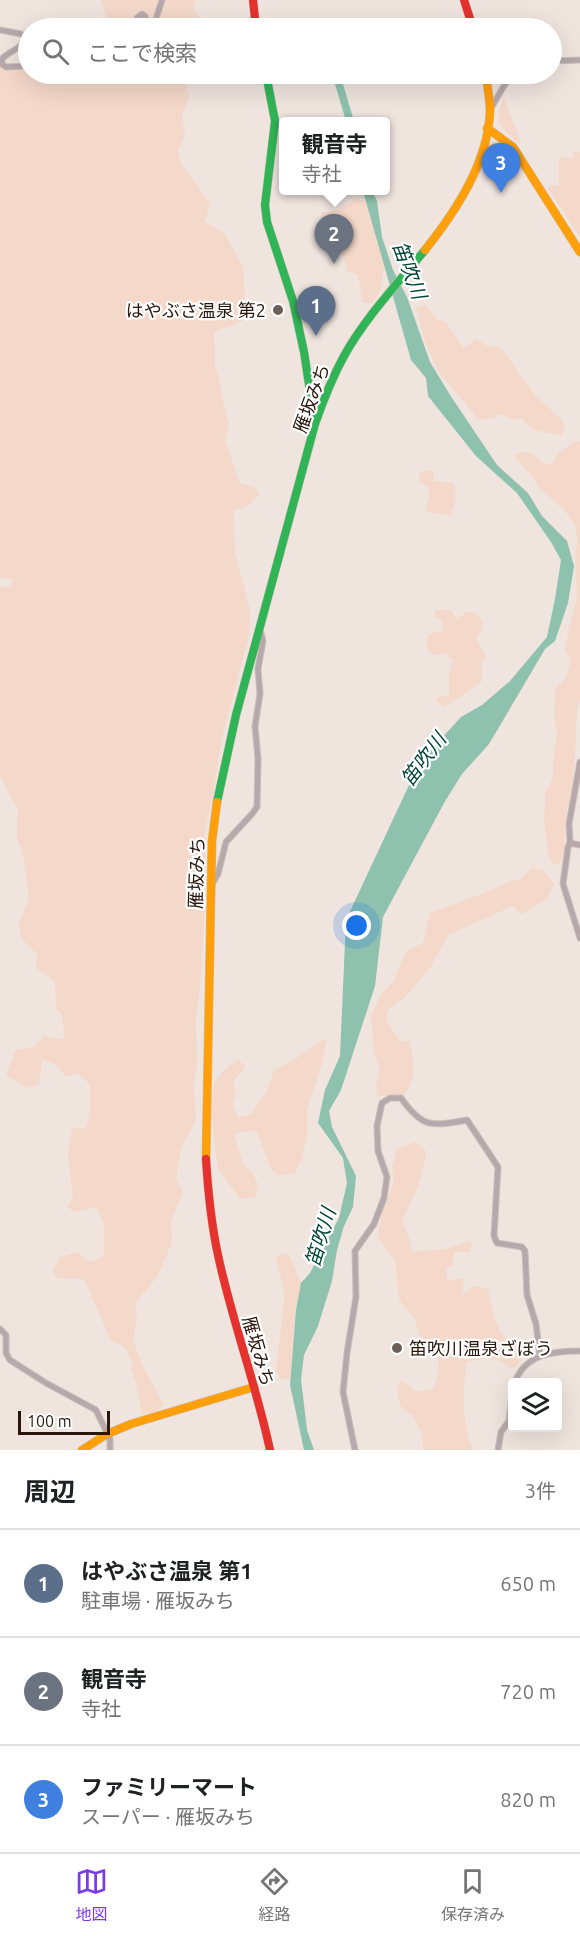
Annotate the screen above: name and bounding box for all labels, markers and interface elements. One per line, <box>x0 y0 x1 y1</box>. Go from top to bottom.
search box <box>18 18 562 84</box>
icon: search <box>39 35 72 68</box>
text: ここで検索 <box>87 40 197 65</box>
popup <box>279 117 390 195</box>
text: 観音寺 <box>301 131 368 156</box>
pin: 3 <box>482 144 520 193</box>
text: 寺社 <box>301 162 341 185</box>
pin: 2 <box>314 214 354 264</box>
water label: 笛吹川 <box>389 238 432 304</box>
pin: 1 <box>296 286 336 336</box>
place label: はやぶさ温泉 第2 <box>126 300 266 320</box>
marker: はやぶさ温泉 第2 <box>271 303 285 317</box>
street label: 雁坂みち <box>289 361 333 435</box>
water label: 笛吹川 <box>396 727 451 790</box>
street label: 雁坂みち <box>185 837 207 909</box>
your location <box>342 911 371 940</box>
water label: 笛吹川 <box>300 1203 340 1269</box>
street label: 雁坂みち <box>239 1314 279 1388</box>
place label: 笛吹川温泉ざぼう <box>409 1338 553 1358</box>
marker: 笛吹川温泉ざぼう <box>390 1341 404 1355</box>
map controls <box>508 1378 562 1432</box>
button: layers <box>508 1378 562 1432</box>
scale bar <box>18 1408 110 1436</box>
text: 100 m <box>27 1412 72 1430</box>
text: 周辺 <box>24 1477 76 1506</box>
text: 3件 <box>525 1479 556 1502</box>
text: はやぶさ温泉 第1 <box>81 1558 253 1583</box>
text: 1 <box>38 1572 49 1595</box>
text: 650 m <box>500 1572 556 1595</box>
text: 駐車場 · 雁坂みち <box>81 1589 235 1612</box>
text: 観音寺 <box>81 1666 147 1691</box>
text: 2 <box>38 1680 49 1703</box>
text: 720 m <box>500 1680 556 1703</box>
text: 寺社 <box>81 1697 121 1720</box>
text: ファミリーマート <box>81 1774 257 1799</box>
text: 3 <box>38 1788 49 1811</box>
text: 820 m <box>500 1788 556 1811</box>
text: スーパー · 雁坂みち <box>81 1805 255 1828</box>
tab: 地図 <box>75 1865 108 1925</box>
tab: 経路 <box>258 1865 291 1925</box>
tab: 保存済み <box>441 1865 505 1925</box>

